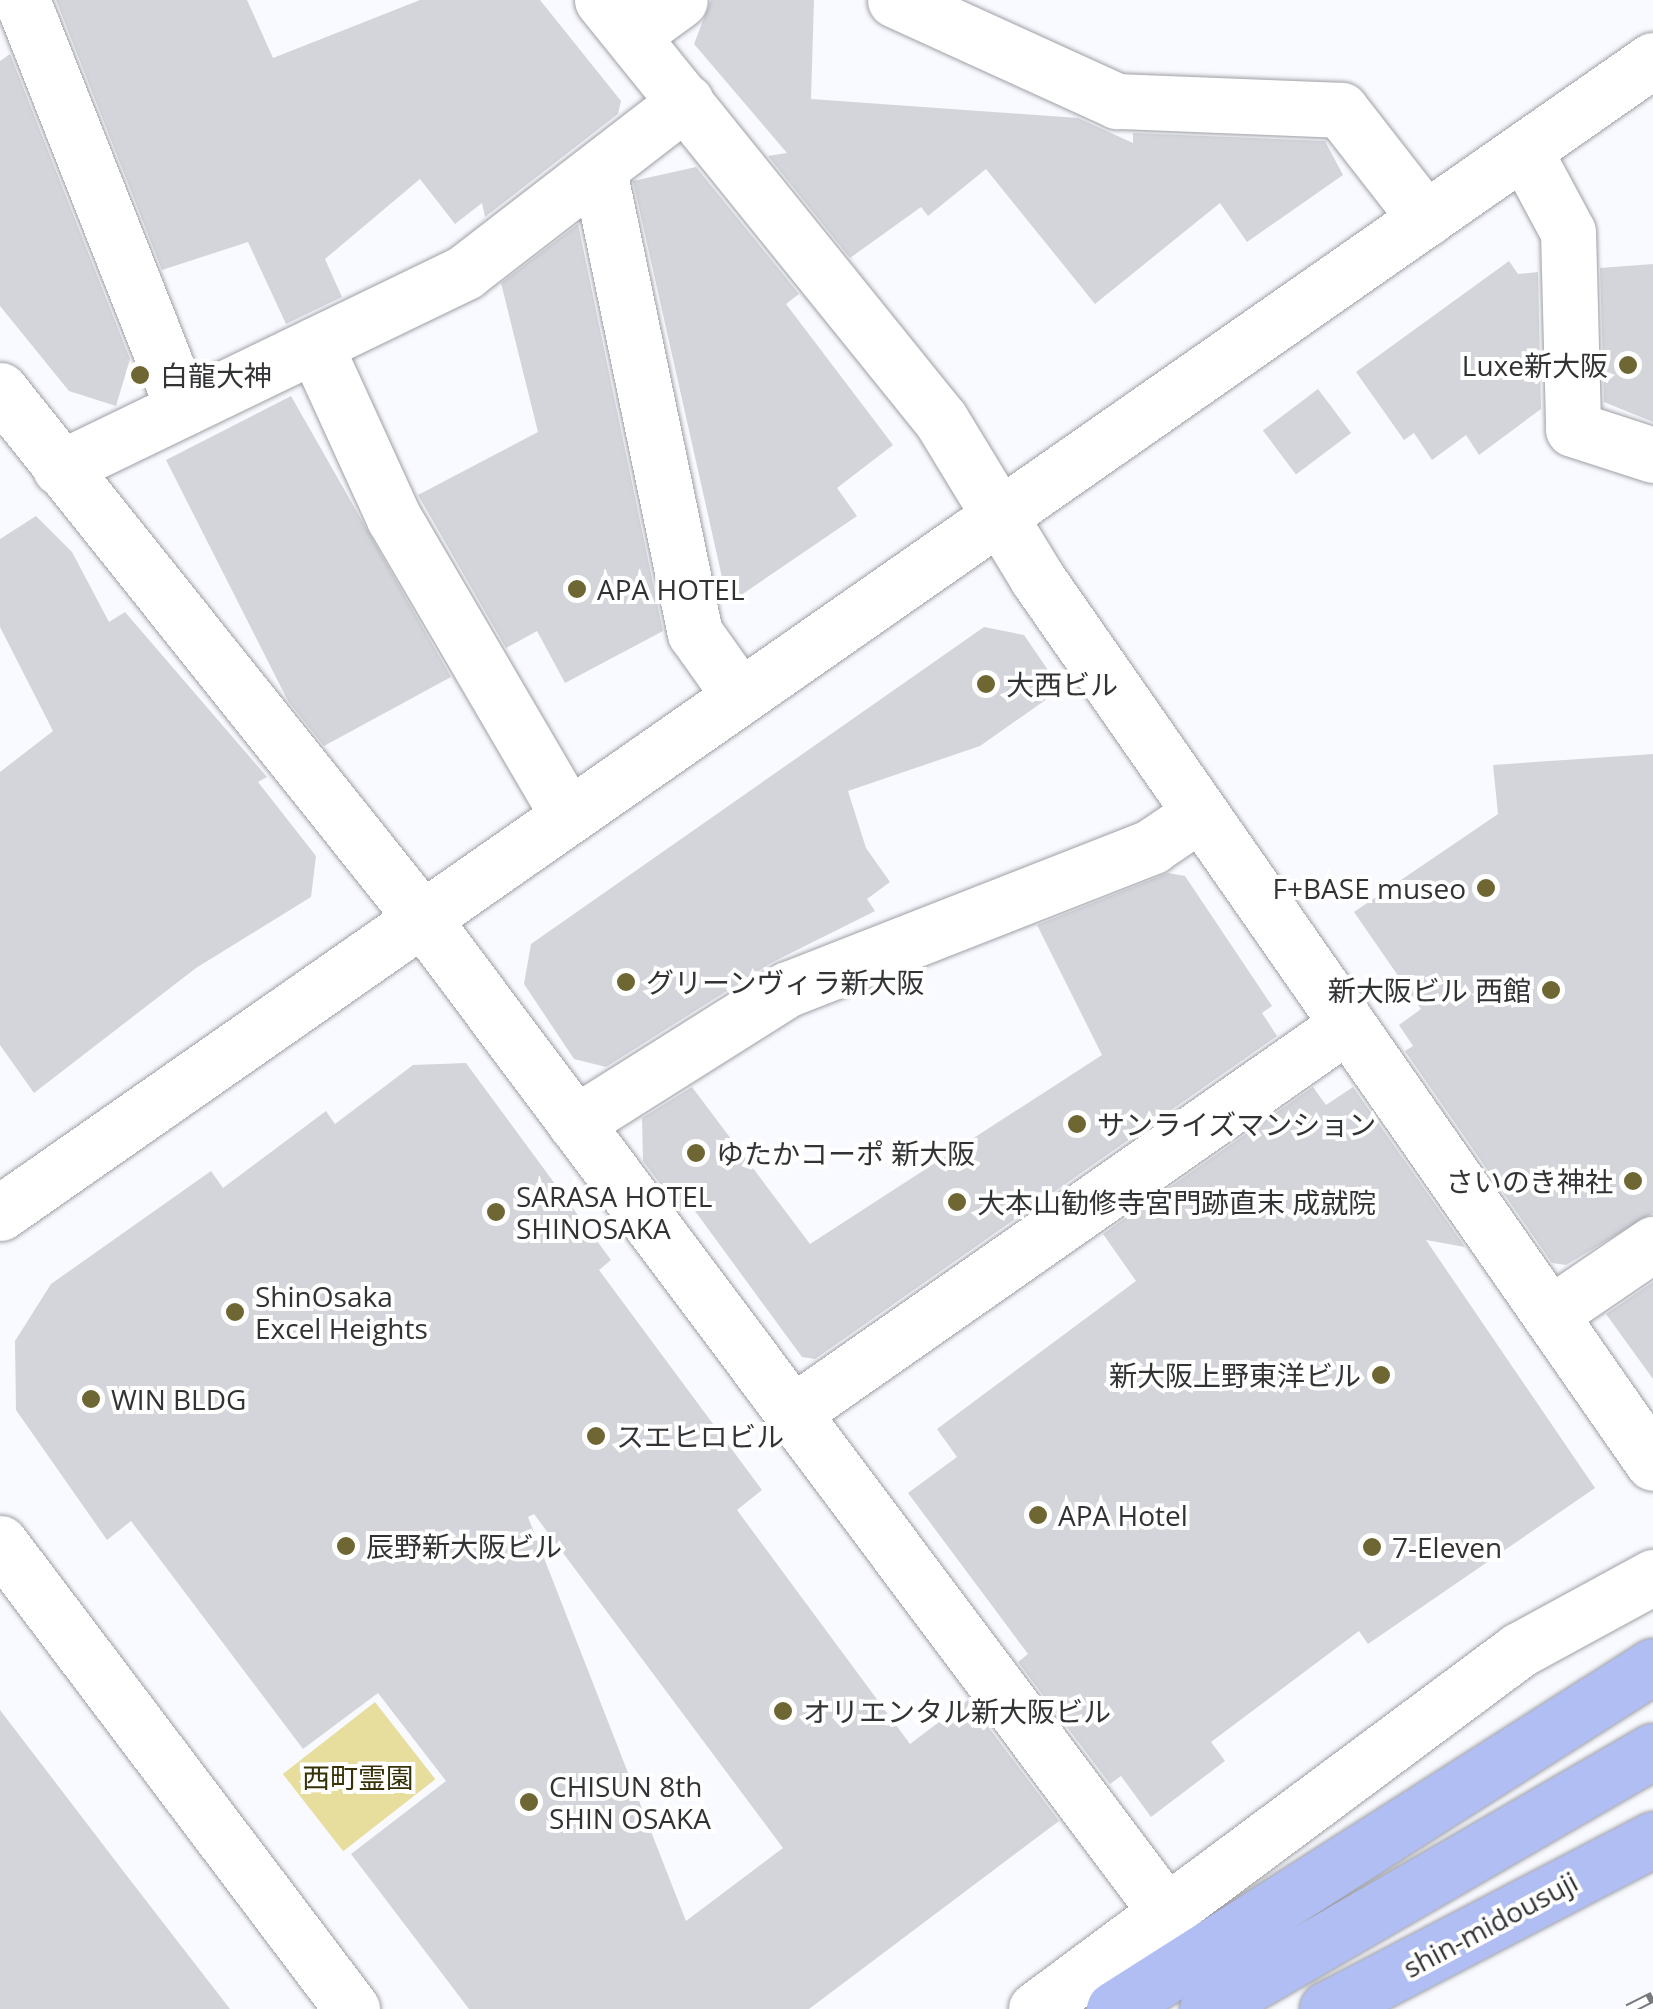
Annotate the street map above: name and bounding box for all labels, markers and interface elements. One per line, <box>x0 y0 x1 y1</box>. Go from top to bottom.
place label: Luxe新大阪 <box>1462 348 1608 382</box>
marker: Luxe新大阪 <box>1617 354 1639 376</box>
place label: 白龍大神 <box>160 358 272 392</box>
marker: 白龍大神 <box>129 364 151 386</box>
place label: APA HOTEL <box>597 572 745 606</box>
marker: APA HOTEL <box>566 578 588 600</box>
place label: 大西ビル <box>1006 667 1118 701</box>
marker: 大西ビル <box>975 673 997 695</box>
place label: F+BASE museo <box>1273 871 1466 905</box>
marker: F+BASE museo <box>1475 877 1497 899</box>
place label: グリーンヴィラ新大阪 <box>646 965 926 999</box>
marker: グリーンヴィラ新大阪 <box>615 971 637 993</box>
place label: 新大阪ビル 西館 <box>1328 973 1531 1007</box>
marker: 新大阪ビル 西館 <box>1540 979 1562 1001</box>
place label: サンライズマンション <box>1097 1107 1377 1141</box>
marker: サンライズマンション <box>1066 1113 1088 1135</box>
place label: ゆたかコーポ 新大阪 <box>716 1136 975 1170</box>
marker: ゆたかコーポ 新大阪 <box>685 1142 707 1164</box>
place label: さいのき神社 <box>1445 1164 1613 1198</box>
marker: さいのき神社 <box>1622 1170 1644 1192</box>
place label: SARASA HOTEL SHINOSAKA <box>516 1179 712 1245</box>
place label: 大本山勧修寺宮門跡直末 成就院 <box>977 1185 1376 1219</box>
marker: 大本山勧修寺宮門跡直末 成就院 <box>946 1191 968 1213</box>
marker: SARASA HOTEL SHINOSAKA <box>485 1201 507 1223</box>
place label: ShinOsaka Excel Heights <box>255 1279 428 1345</box>
marker: ShinOsaka Excel Heights <box>224 1301 246 1323</box>
place label: 新大阪上野東洋ビル <box>1109 1358 1361 1392</box>
marker: 新大阪上野東洋ビル <box>1370 1364 1392 1386</box>
place label: WIN BLDG <box>111 1382 246 1416</box>
marker: WIN BLDG <box>80 1388 102 1410</box>
place label: スエヒロビル <box>616 1419 784 1453</box>
marker: スエヒロビル <box>585 1425 607 1447</box>
place label: APA Hotel <box>1058 1498 1188 1532</box>
marker: APA Hotel <box>1027 1504 1049 1526</box>
place label: 辰野新大阪ビル <box>366 1529 562 1563</box>
place label: 7-Eleven <box>1392 1530 1502 1564</box>
marker: 辰野新大阪ビル <box>335 1535 357 1557</box>
marker: 7-Eleven <box>1361 1536 1383 1558</box>
place label: オリエンタル新大阪ビル <box>803 1694 1111 1728</box>
marker: オリエンタル新大阪ビル <box>772 1700 794 1722</box>
park label: 西町霊園 <box>302 1760 414 1794</box>
place label: CHISUN 8th SHIN OSAKA <box>549 1769 711 1835</box>
marker: CHISUN 8th SHIN OSAKA <box>518 1791 540 1813</box>
street label: shin-midousuji <box>1397 1864 1583 1984</box>

